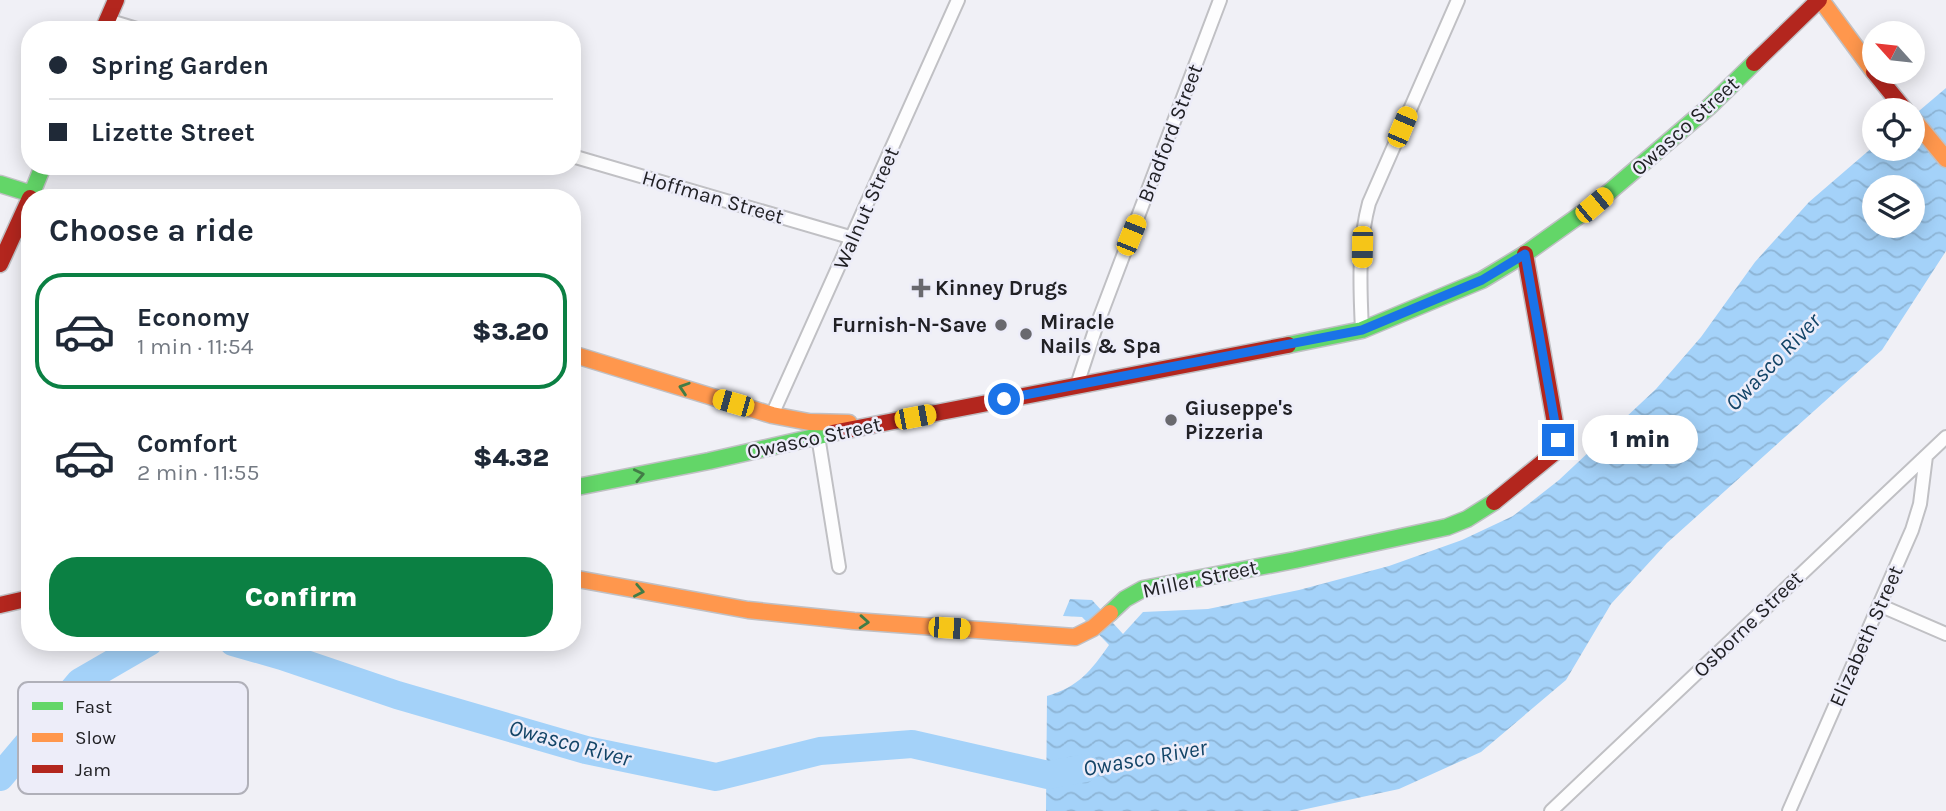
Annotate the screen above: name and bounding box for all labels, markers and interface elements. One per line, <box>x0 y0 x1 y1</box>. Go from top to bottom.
north arrow <box>1862 21 1925 84</box>
map controls <box>1862 21 1925 238</box>
text: Spring Garden <box>91 50 269 81</box>
street label: Bradford Street <box>1133 60 1207 205</box>
street label: Owasco Street <box>1626 71 1744 181</box>
button: locate <box>1862 98 1925 161</box>
car <box>1385 104 1420 150</box>
text: Lizette Street <box>91 117 255 148</box>
street label: Walnut Street <box>828 143 904 273</box>
street label: Hoffman Street <box>639 165 787 229</box>
button: layers <box>1862 175 1925 238</box>
car <box>1572 183 1617 227</box>
text: Choose a ride <box>49 212 254 249</box>
car <box>1114 212 1149 258</box>
car <box>1352 226 1373 268</box>
place label: Kinney Drugs <box>935 276 1068 300</box>
marker: Kinney Drugs <box>913 280 929 296</box>
icon: car <box>53 300 116 363</box>
text: Economy <box>137 302 249 333</box>
water label: Owasco River <box>1720 307 1827 417</box>
place label: Miracle Nails & Spa <box>1040 310 1161 358</box>
place label: Furnish-N-Save <box>832 313 987 337</box>
text: $3.20 <box>472 316 549 347</box>
marker: Furnish-N-Save <box>993 317 1009 333</box>
marker: Miracle Nails & Spa <box>1018 326 1034 342</box>
text: 1 min · 11:54 <box>137 333 254 360</box>
one-way arrow <box>679 382 691 396</box>
route start <box>988 383 1020 415</box>
car <box>710 387 757 419</box>
place label: Giuseppe's Pizzeria <box>1185 396 1293 444</box>
car <box>893 403 938 431</box>
street label: Owasco Street <box>745 412 883 464</box>
marker: Giuseppe's Pizzeria <box>1163 412 1179 428</box>
callout: 1 min <box>1582 416 1698 464</box>
route end <box>1542 424 1574 456</box>
icon: car <box>53 426 116 489</box>
text: 1 min <box>1610 426 1670 453</box>
text: Comfort <box>137 428 238 459</box>
text: $4.32 <box>473 442 549 473</box>
text: 2 min · 11:55 <box>137 459 260 486</box>
one-way arrow <box>633 468 645 483</box>
street label: Miller Street <box>1140 555 1260 603</box>
button: Confirm <box>49 557 553 637</box>
street label: Elizabeth Street <box>1824 562 1908 710</box>
street label: Osborne Street <box>1689 566 1808 682</box>
one-way arrow <box>633 583 645 598</box>
one-way arrow <box>859 614 870 629</box>
car <box>928 616 971 640</box>
legend <box>18 682 248 794</box>
text: Fast <box>75 696 112 718</box>
water label: Owasco River <box>506 714 635 773</box>
text: Slow <box>75 727 116 749</box>
water label: Owasco River <box>1081 734 1210 782</box>
text: Jam <box>75 759 111 781</box>

